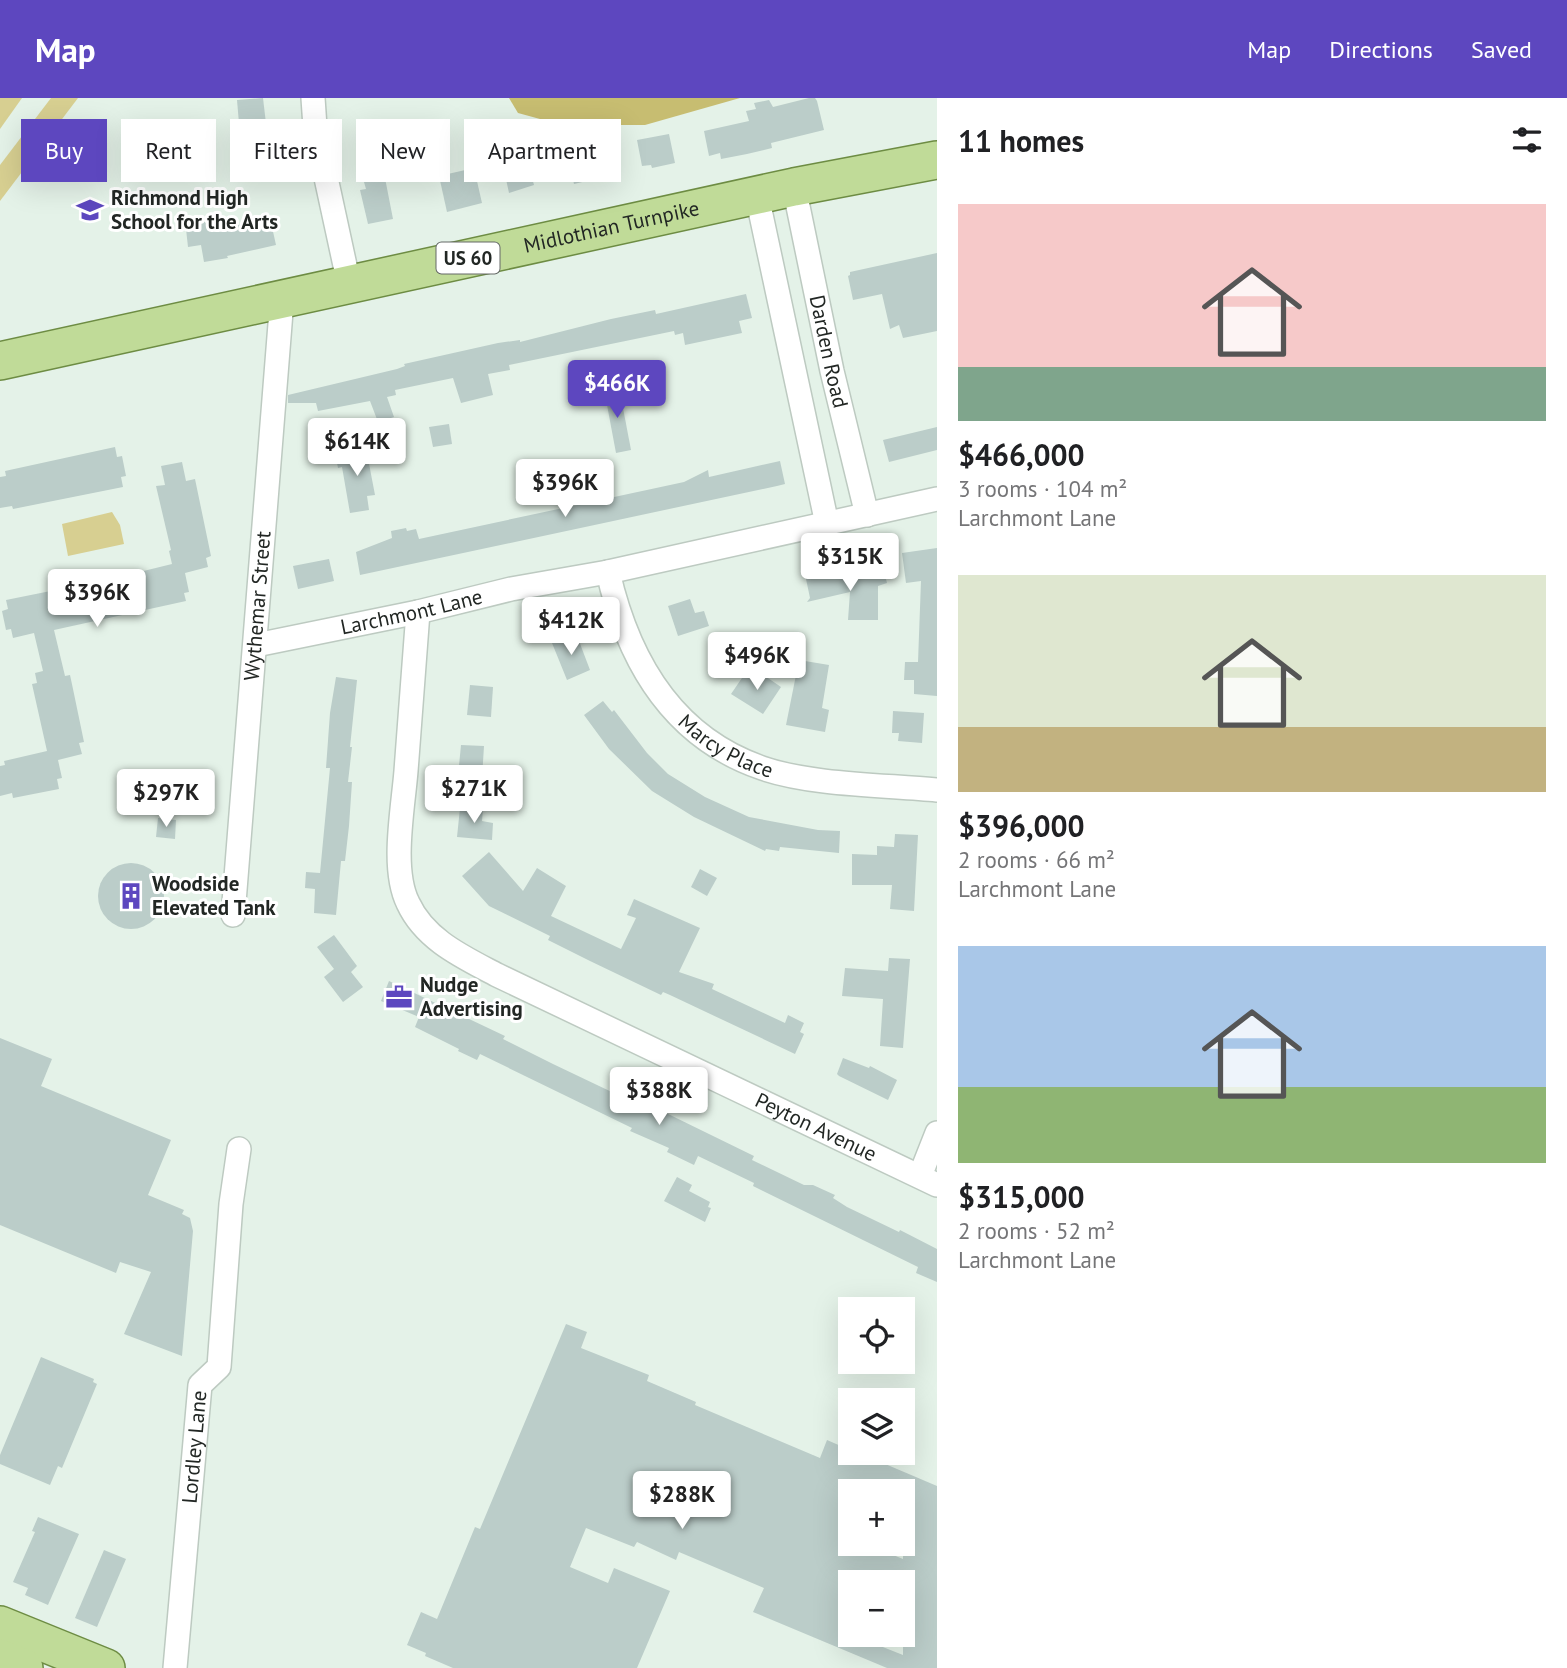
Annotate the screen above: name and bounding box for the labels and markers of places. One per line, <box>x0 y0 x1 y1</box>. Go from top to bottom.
place label: Richmond High School for the Arts <box>111 184 278 235</box>
school or university icon: Richmond High School for the Arts <box>75 195 105 225</box>
pin: $466K <box>568 360 666 420</box>
pin: $614K <box>308 418 406 478</box>
pin: $396K <box>516 460 614 519</box>
pin: $315K <box>801 533 899 593</box>
pin: $396K <box>48 570 146 629</box>
pin: $412K <box>522 598 620 657</box>
pin: $496K <box>708 632 806 692</box>
pin: $271K <box>425 766 523 825</box>
pin: $297K <box>117 770 215 829</box>
place label: Woodside Elevated Tank <box>152 870 276 921</box>
building icon: Woodside Elevated Tank <box>116 881 146 911</box>
place label: Nudge Advertising <box>420 971 523 1022</box>
office icon: Nudge Advertising <box>384 982 414 1012</box>
pin: $388K <box>610 1068 708 1127</box>
pin: $288K <box>633 1472 731 1531</box>

